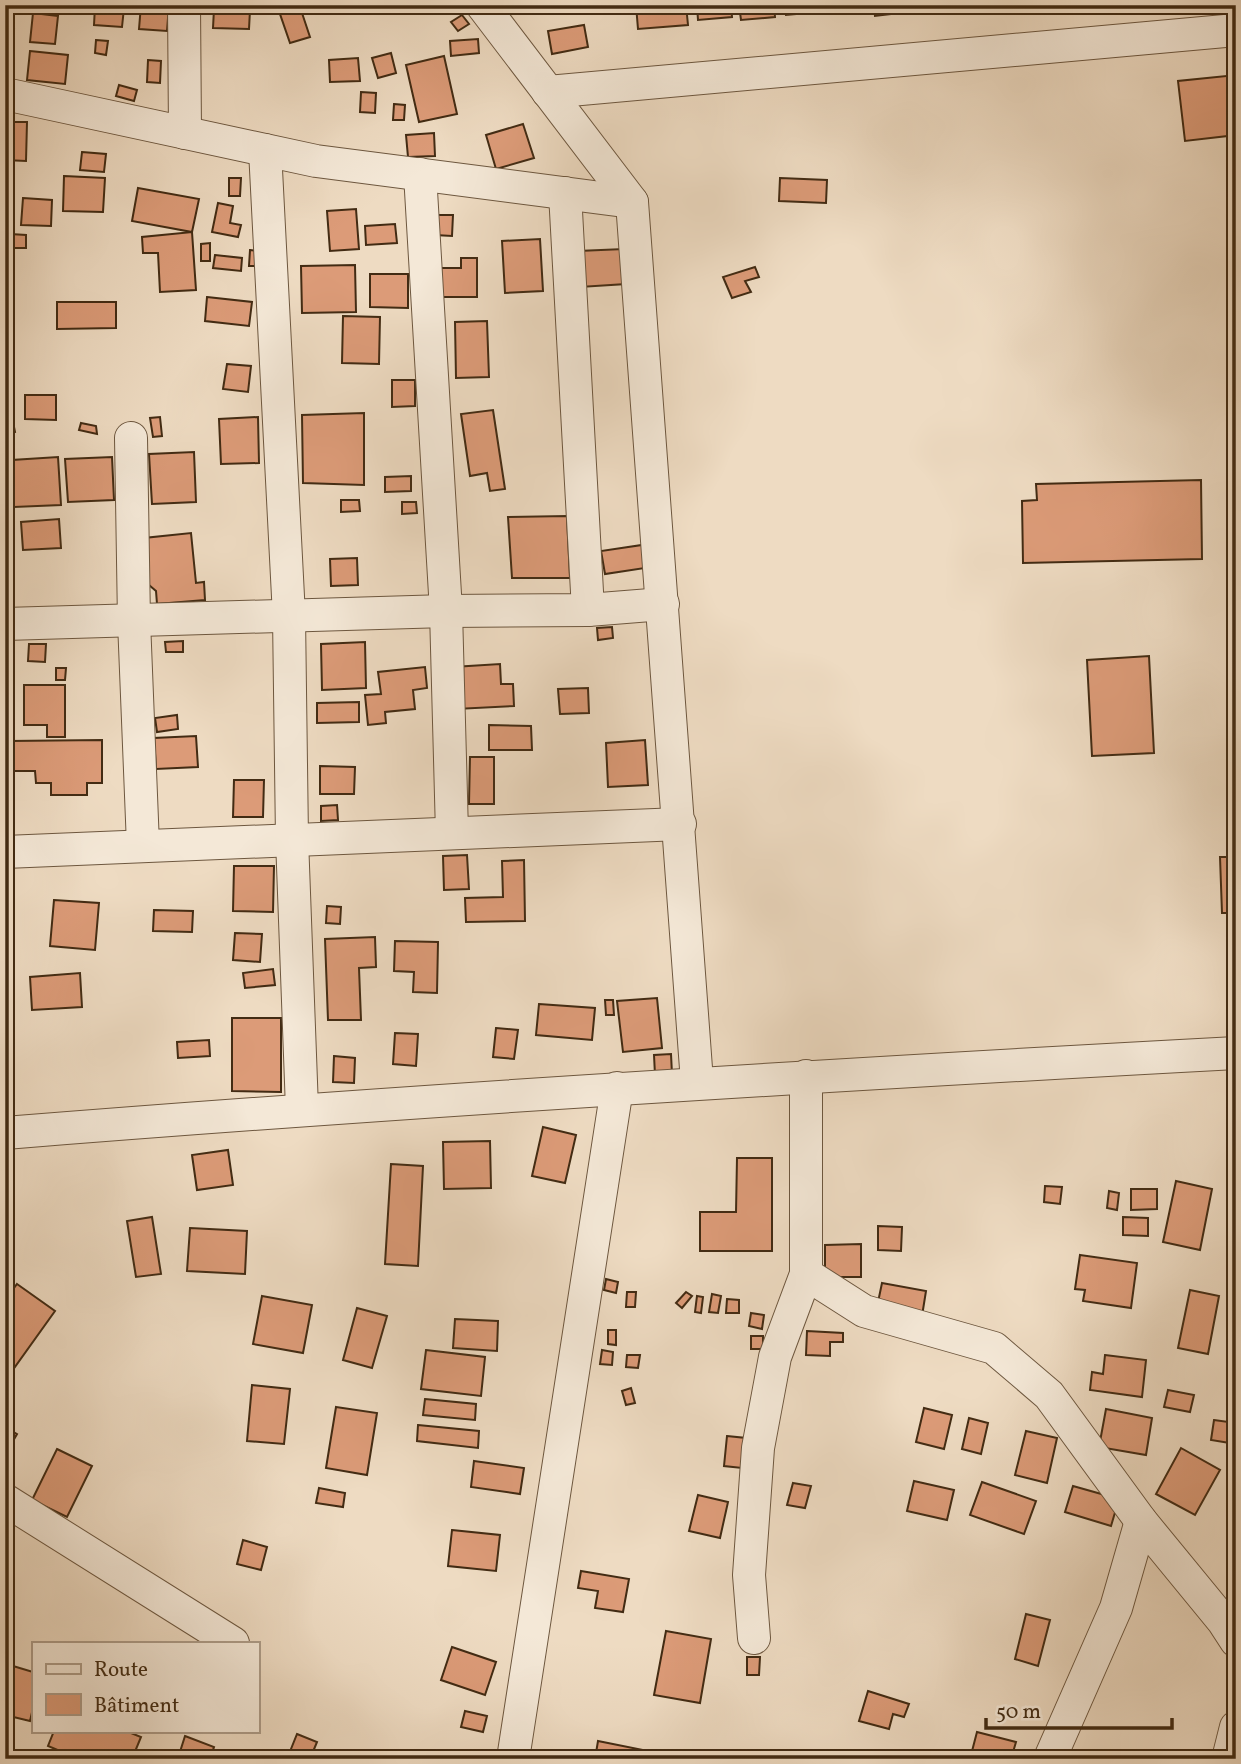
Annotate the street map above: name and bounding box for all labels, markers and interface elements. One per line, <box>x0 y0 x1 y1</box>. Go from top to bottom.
legend <box>32 1642 259 1732</box>
text: Route <box>94 1656 148 1685</box>
scale bar <box>986 1687 1171 1731</box>
text: Bâtiment <box>94 1692 179 1721</box>
text: 50 m <box>996 1698 1041 1727</box>

